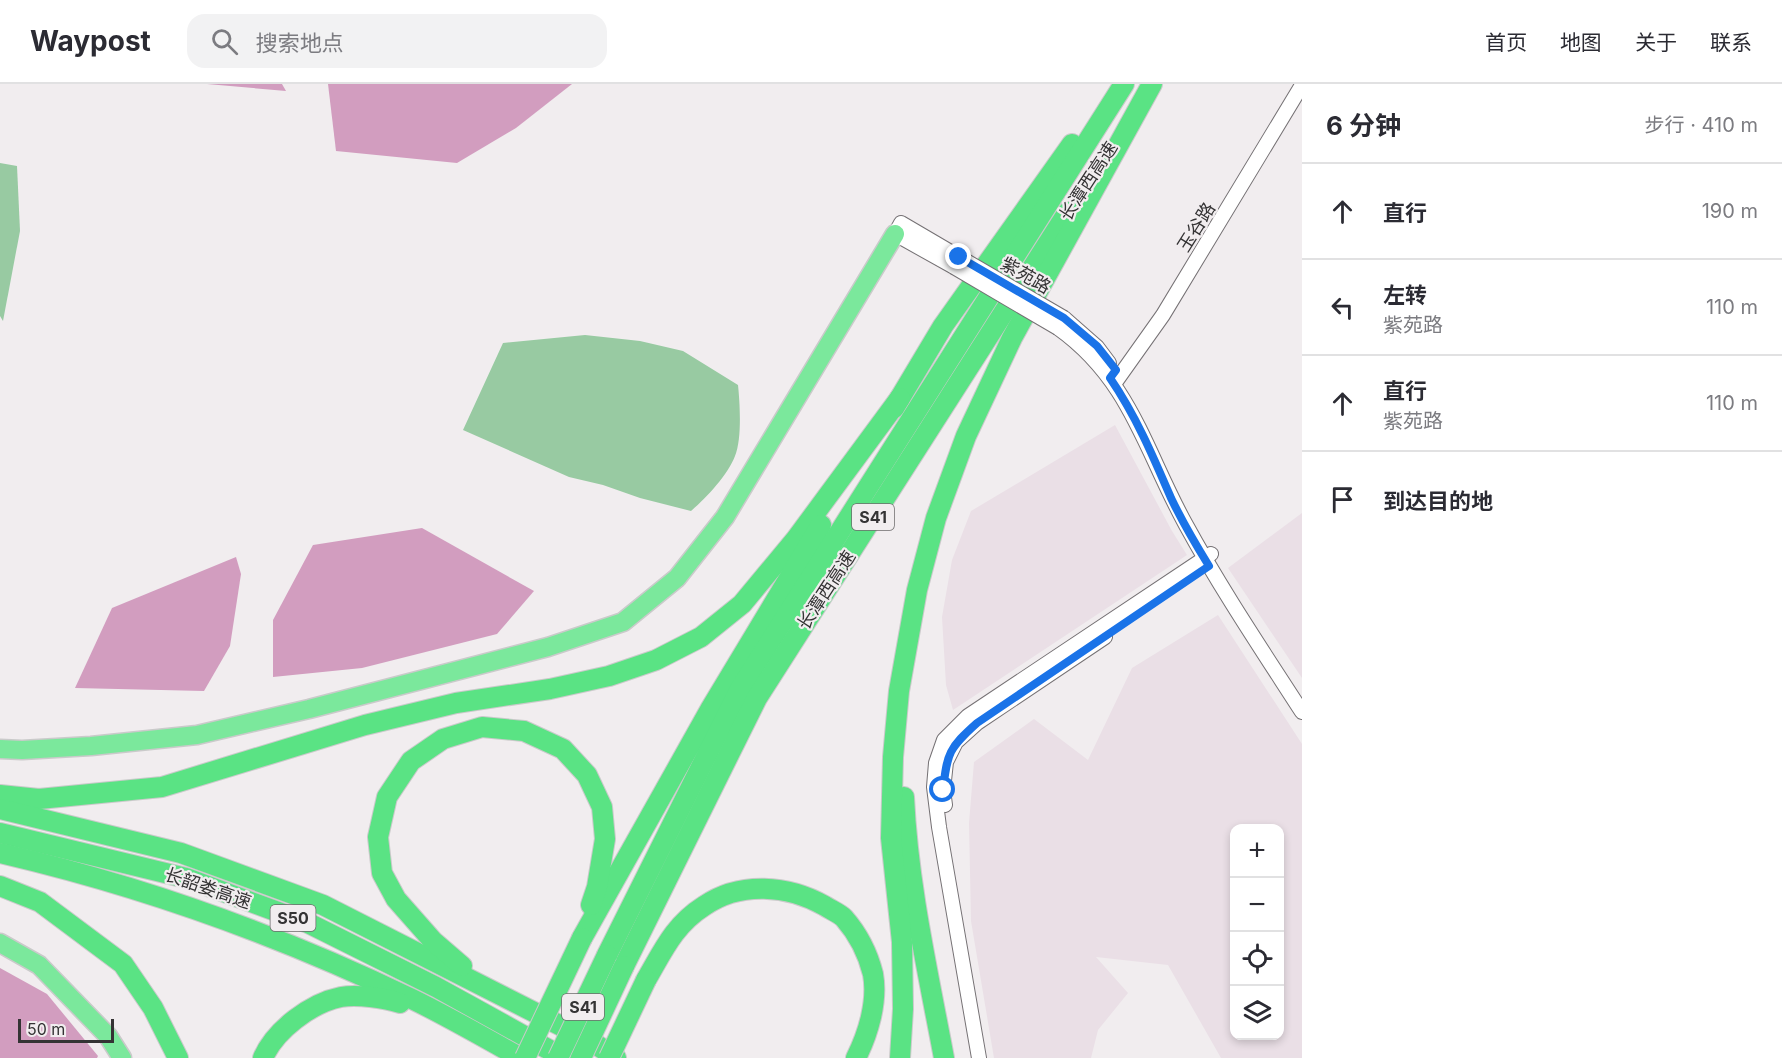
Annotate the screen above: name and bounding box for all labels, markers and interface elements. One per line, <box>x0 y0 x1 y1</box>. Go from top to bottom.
search box <box>187 14 607 68</box>
text: Waypost <box>30 24 151 58</box>
icon: search <box>208 25 241 58</box>
text: 搜索地点 <box>256 30 344 56</box>
text: 首页 <box>1485 30 1527 55</box>
text: 地图 <box>1560 30 1602 55</box>
text: 关于 <box>1635 30 1677 55</box>
text: 联系 <box>1710 30 1752 55</box>
text: 6 分钟 <box>1326 110 1401 141</box>
text: 步行 · 410 m <box>1645 113 1758 137</box>
street label: 长潭西高速 <box>1055 138 1121 224</box>
icon: ahead <box>1326 195 1359 228</box>
street label: 玉谷路 <box>1173 199 1219 255</box>
text: 190 m <box>1702 199 1758 223</box>
text: 直行 <box>1383 200 1427 226</box>
route end <box>945 243 971 269</box>
street label: 紫苑路 <box>997 252 1055 298</box>
text: 左转 <box>1383 282 1427 308</box>
icon: left <box>1326 291 1359 324</box>
text: 110 m <box>1706 295 1758 319</box>
text: 紫苑路 <box>1383 313 1443 337</box>
text: 直行 <box>1383 378 1427 404</box>
icon: ahead <box>1326 387 1359 420</box>
text: 110 m <box>1706 391 1758 415</box>
text: 紫苑路 <box>1383 409 1443 433</box>
icon: arrive <box>1326 483 1359 516</box>
text: 到达目的地 <box>1383 488 1493 514</box>
road number: S41 <box>852 504 894 530</box>
street label: 长潭西高速 <box>793 547 859 633</box>
route start <box>929 776 955 802</box>
map controls <box>1230 824 1284 1040</box>
button: + <box>1230 824 1284 878</box>
street label: 长韶娄高速 <box>162 863 254 913</box>
button: − <box>1230 878 1284 932</box>
road number: S50 <box>270 905 316 931</box>
button: locate <box>1230 932 1284 986</box>
button: layers <box>1230 986 1284 1040</box>
road number: S41 <box>562 994 604 1020</box>
scale bar <box>18 1016 114 1044</box>
text: 50 m <box>27 1019 65 1039</box>

